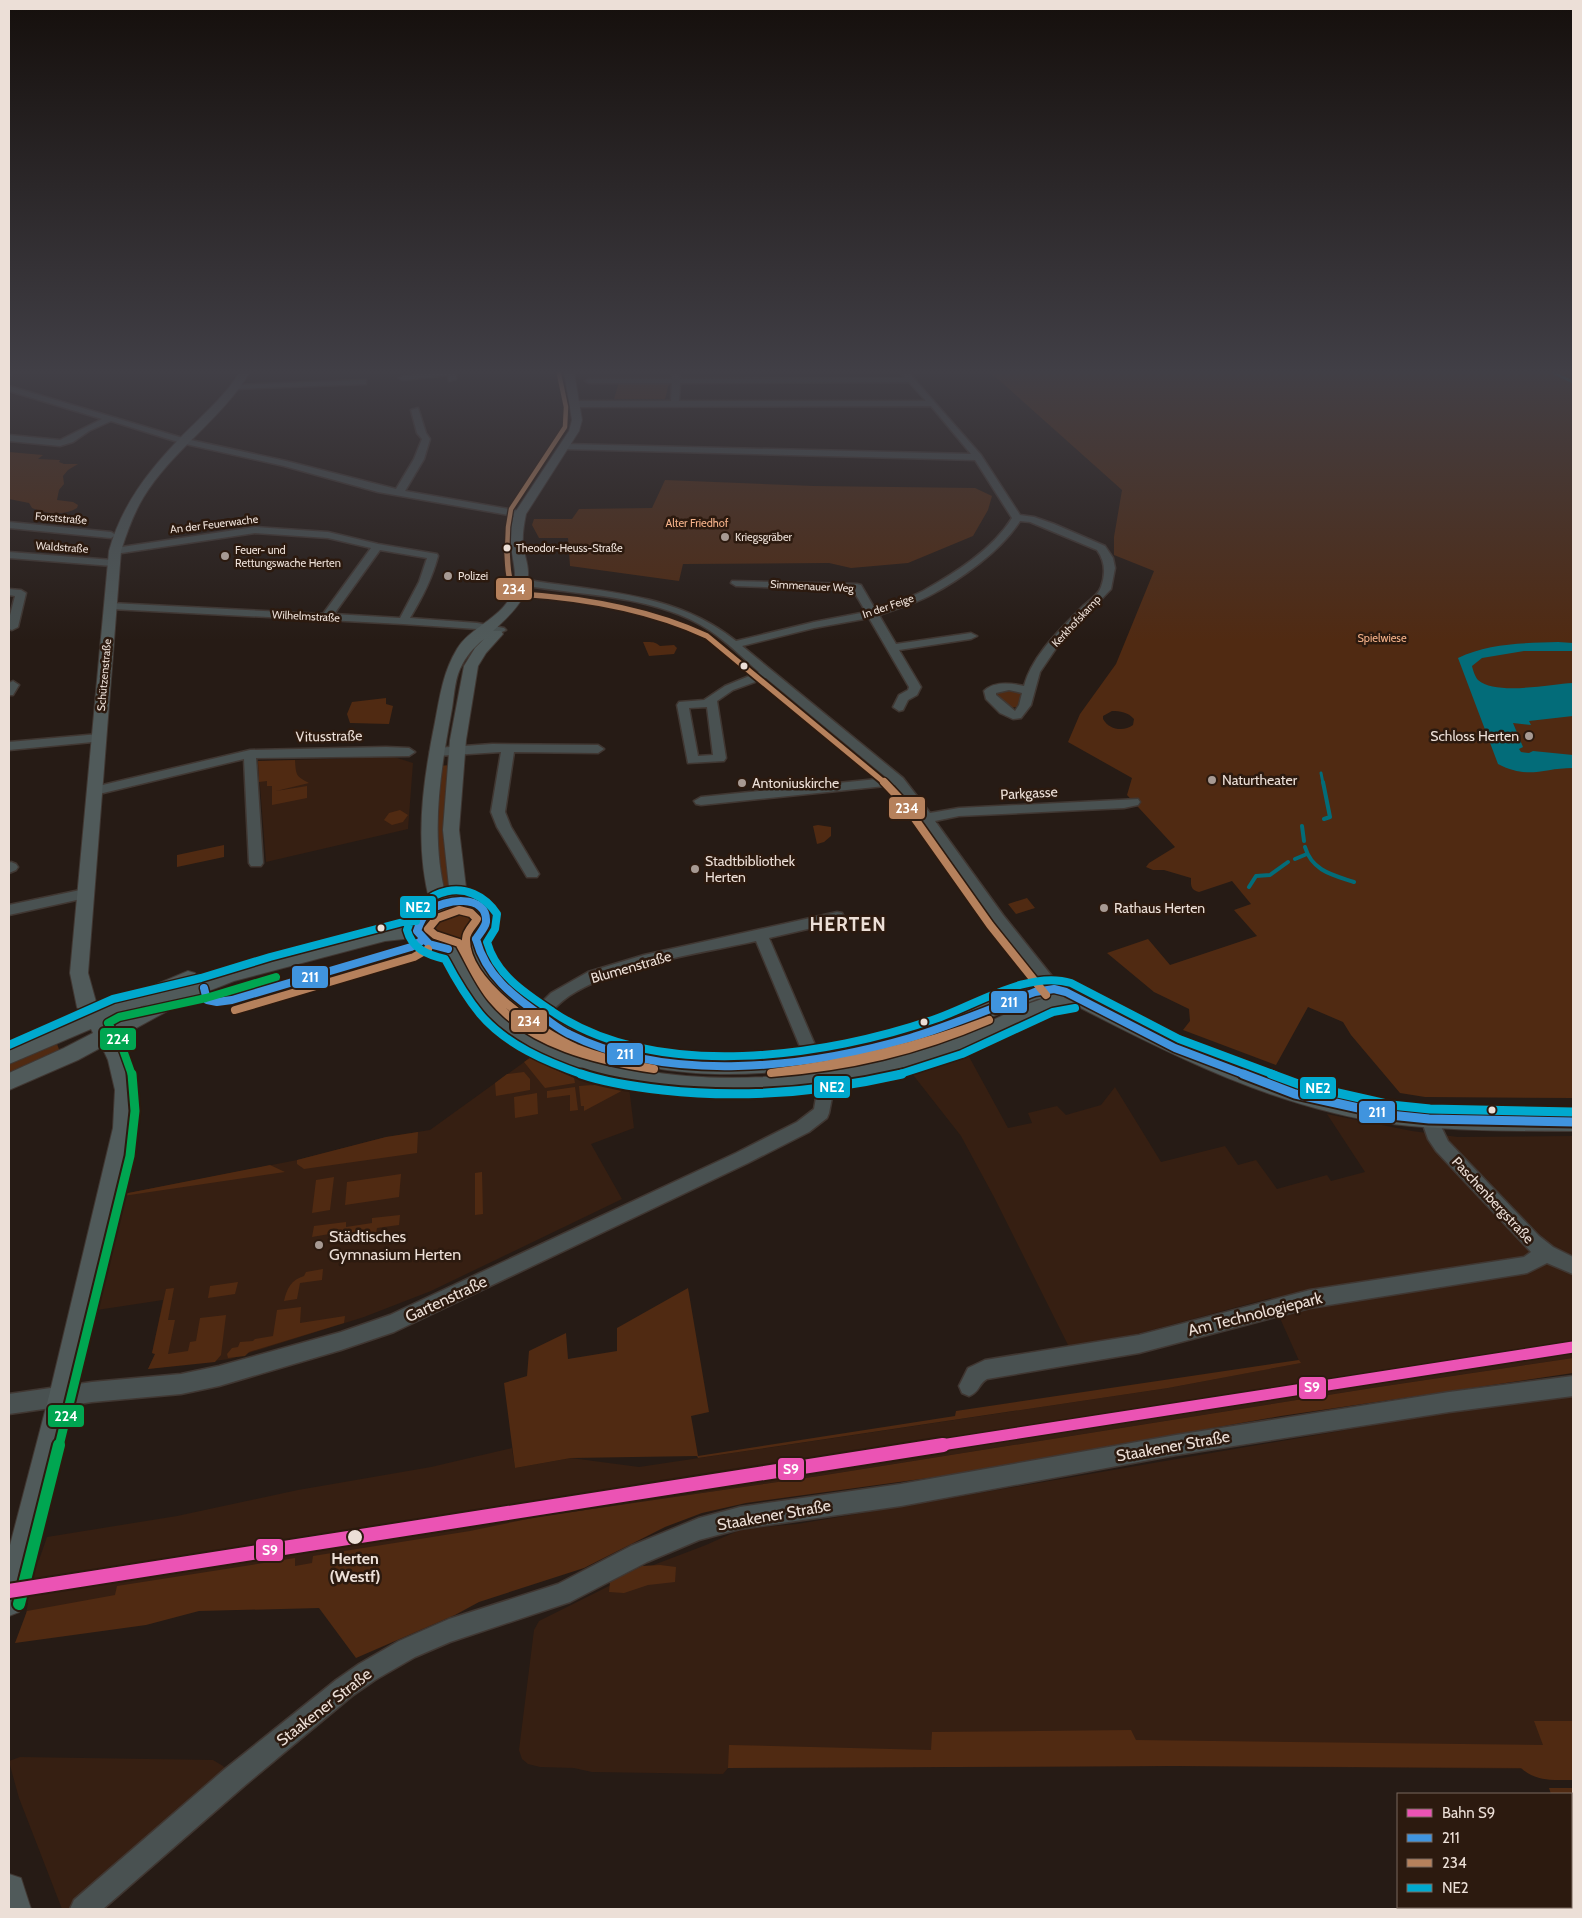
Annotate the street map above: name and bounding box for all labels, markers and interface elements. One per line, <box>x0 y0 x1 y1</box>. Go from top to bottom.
street label: Forststraße <box>35 509 88 527</box>
street label: An der Feuerwache <box>169 512 259 536</box>
park label: Alter Friedhof <box>666 516 729 530</box>
place label: Kriegsgräber <box>735 530 793 544</box>
marker: Kriegsgräber <box>719 531 731 543</box>
street label: Waldstraße <box>35 538 89 556</box>
place label: Theodor-Heuss-Straße <box>516 541 623 555</box>
place label: Feuer- und Rettungswache Herten <box>235 543 341 570</box>
marker: Theodor-Heuss-Straße <box>502 543 512 553</box>
marker: Feuer- und Rettungswache Herten <box>219 550 231 562</box>
place label: Polizei <box>458 569 488 583</box>
marker: Polizei <box>442 570 454 582</box>
line badge: 234 <box>495 577 533 601</box>
street label: Simmenauer Weg <box>770 577 855 595</box>
text: 234 <box>502 580 526 598</box>
street label: In der Feige <box>860 591 916 621</box>
street label: Kerkhofskamp <box>1048 592 1104 650</box>
street label: Wilhelmstraße <box>272 607 341 625</box>
park label: Spielwiese <box>1357 631 1407 645</box>
street label: Schützenstraße <box>94 638 114 712</box>
unlabelled marker <box>739 661 749 671</box>
street label: Vitusstraße <box>295 726 363 746</box>
place label: Schloss Herten <box>1430 727 1519 745</box>
marker: Schloss Herten <box>1523 730 1535 742</box>
place label: Naturtheater <box>1222 771 1298 789</box>
place label: Antoniuskirche <box>752 774 839 792</box>
marker: Naturtheater <box>1206 774 1218 786</box>
marker: Antoniuskirche <box>736 777 748 789</box>
street label: Parkgasse <box>1000 783 1058 803</box>
line badge: 234 <box>888 796 926 820</box>
text: 234 <box>895 799 919 817</box>
place label: Stadtbibliothek Herten <box>705 852 796 886</box>
marker: Stadtbibliothek Herten <box>689 863 701 875</box>
line badge: NE2 <box>399 895 437 919</box>
text: NE2 <box>405 898 431 916</box>
place label: Rathaus Herten <box>1114 899 1205 917</box>
marker: Rathaus Herten <box>1098 902 1110 914</box>
district label: HERTEN <box>809 913 887 936</box>
unlabelled marker <box>376 923 386 933</box>
street label: Blumenstraße <box>589 947 673 987</box>
line badge: 211 <box>291 965 329 989</box>
text: 211 <box>301 968 319 986</box>
line badge: 211 <box>990 990 1028 1014</box>
text: 211 <box>1000 993 1018 1011</box>
line badge: 234 <box>510 1009 548 1033</box>
text: 234 <box>517 1012 541 1030</box>
unlabelled marker <box>919 1017 929 1027</box>
line badge: 224 <box>99 1027 137 1051</box>
text: 224 <box>106 1030 130 1048</box>
line badge: 211 <box>606 1042 644 1066</box>
text: 211 <box>616 1045 634 1063</box>
line badge: NE2 <box>813 1075 851 1099</box>
line badge: NE2 <box>1299 1076 1337 1100</box>
text: NE2 <box>819 1078 845 1096</box>
text: NE2 <box>1305 1079 1331 1097</box>
line badge: 211 <box>1358 1100 1396 1124</box>
text: 211 <box>1368 1103 1386 1121</box>
unlabelled marker <box>1487 1105 1497 1115</box>
street label: Paschenbergstraße <box>1448 1153 1538 1247</box>
place label: Städtisches Gymnasium Herten <box>329 1227 461 1264</box>
marker: Städtisches Gymnasium Herten <box>313 1239 325 1251</box>
street label: Gartenstraße <box>402 1272 490 1326</box>
street label: Am Technologiepark <box>1186 1288 1325 1340</box>
line badge: S9 <box>1298 1376 1327 1400</box>
text: S9 <box>1304 1378 1320 1396</box>
line badge: 224 <box>47 1404 85 1428</box>
text: 224 <box>54 1407 78 1425</box>
street label: Staakener Straße <box>1115 1427 1231 1465</box>
line badge: S9 <box>777 1457 805 1481</box>
text: S9 <box>783 1460 799 1478</box>
street label: Staakener Straße <box>716 1496 832 1534</box>
marker: Herten (Westf) <box>346 1528 364 1546</box>
line badge: S9 <box>255 1538 284 1562</box>
text: S9 <box>262 1541 278 1559</box>
place label: Herten (Westf) <box>329 1549 381 1586</box>
street label: Staakener Straße <box>273 1664 375 1750</box>
legend <box>1397 1793 1572 1908</box>
text: Bahn S9 <box>1442 1804 1495 1822</box>
text: 211 <box>1442 1829 1460 1847</box>
text: 234 <box>1442 1854 1467 1872</box>
text: NE2 <box>1442 1879 1469 1897</box>

